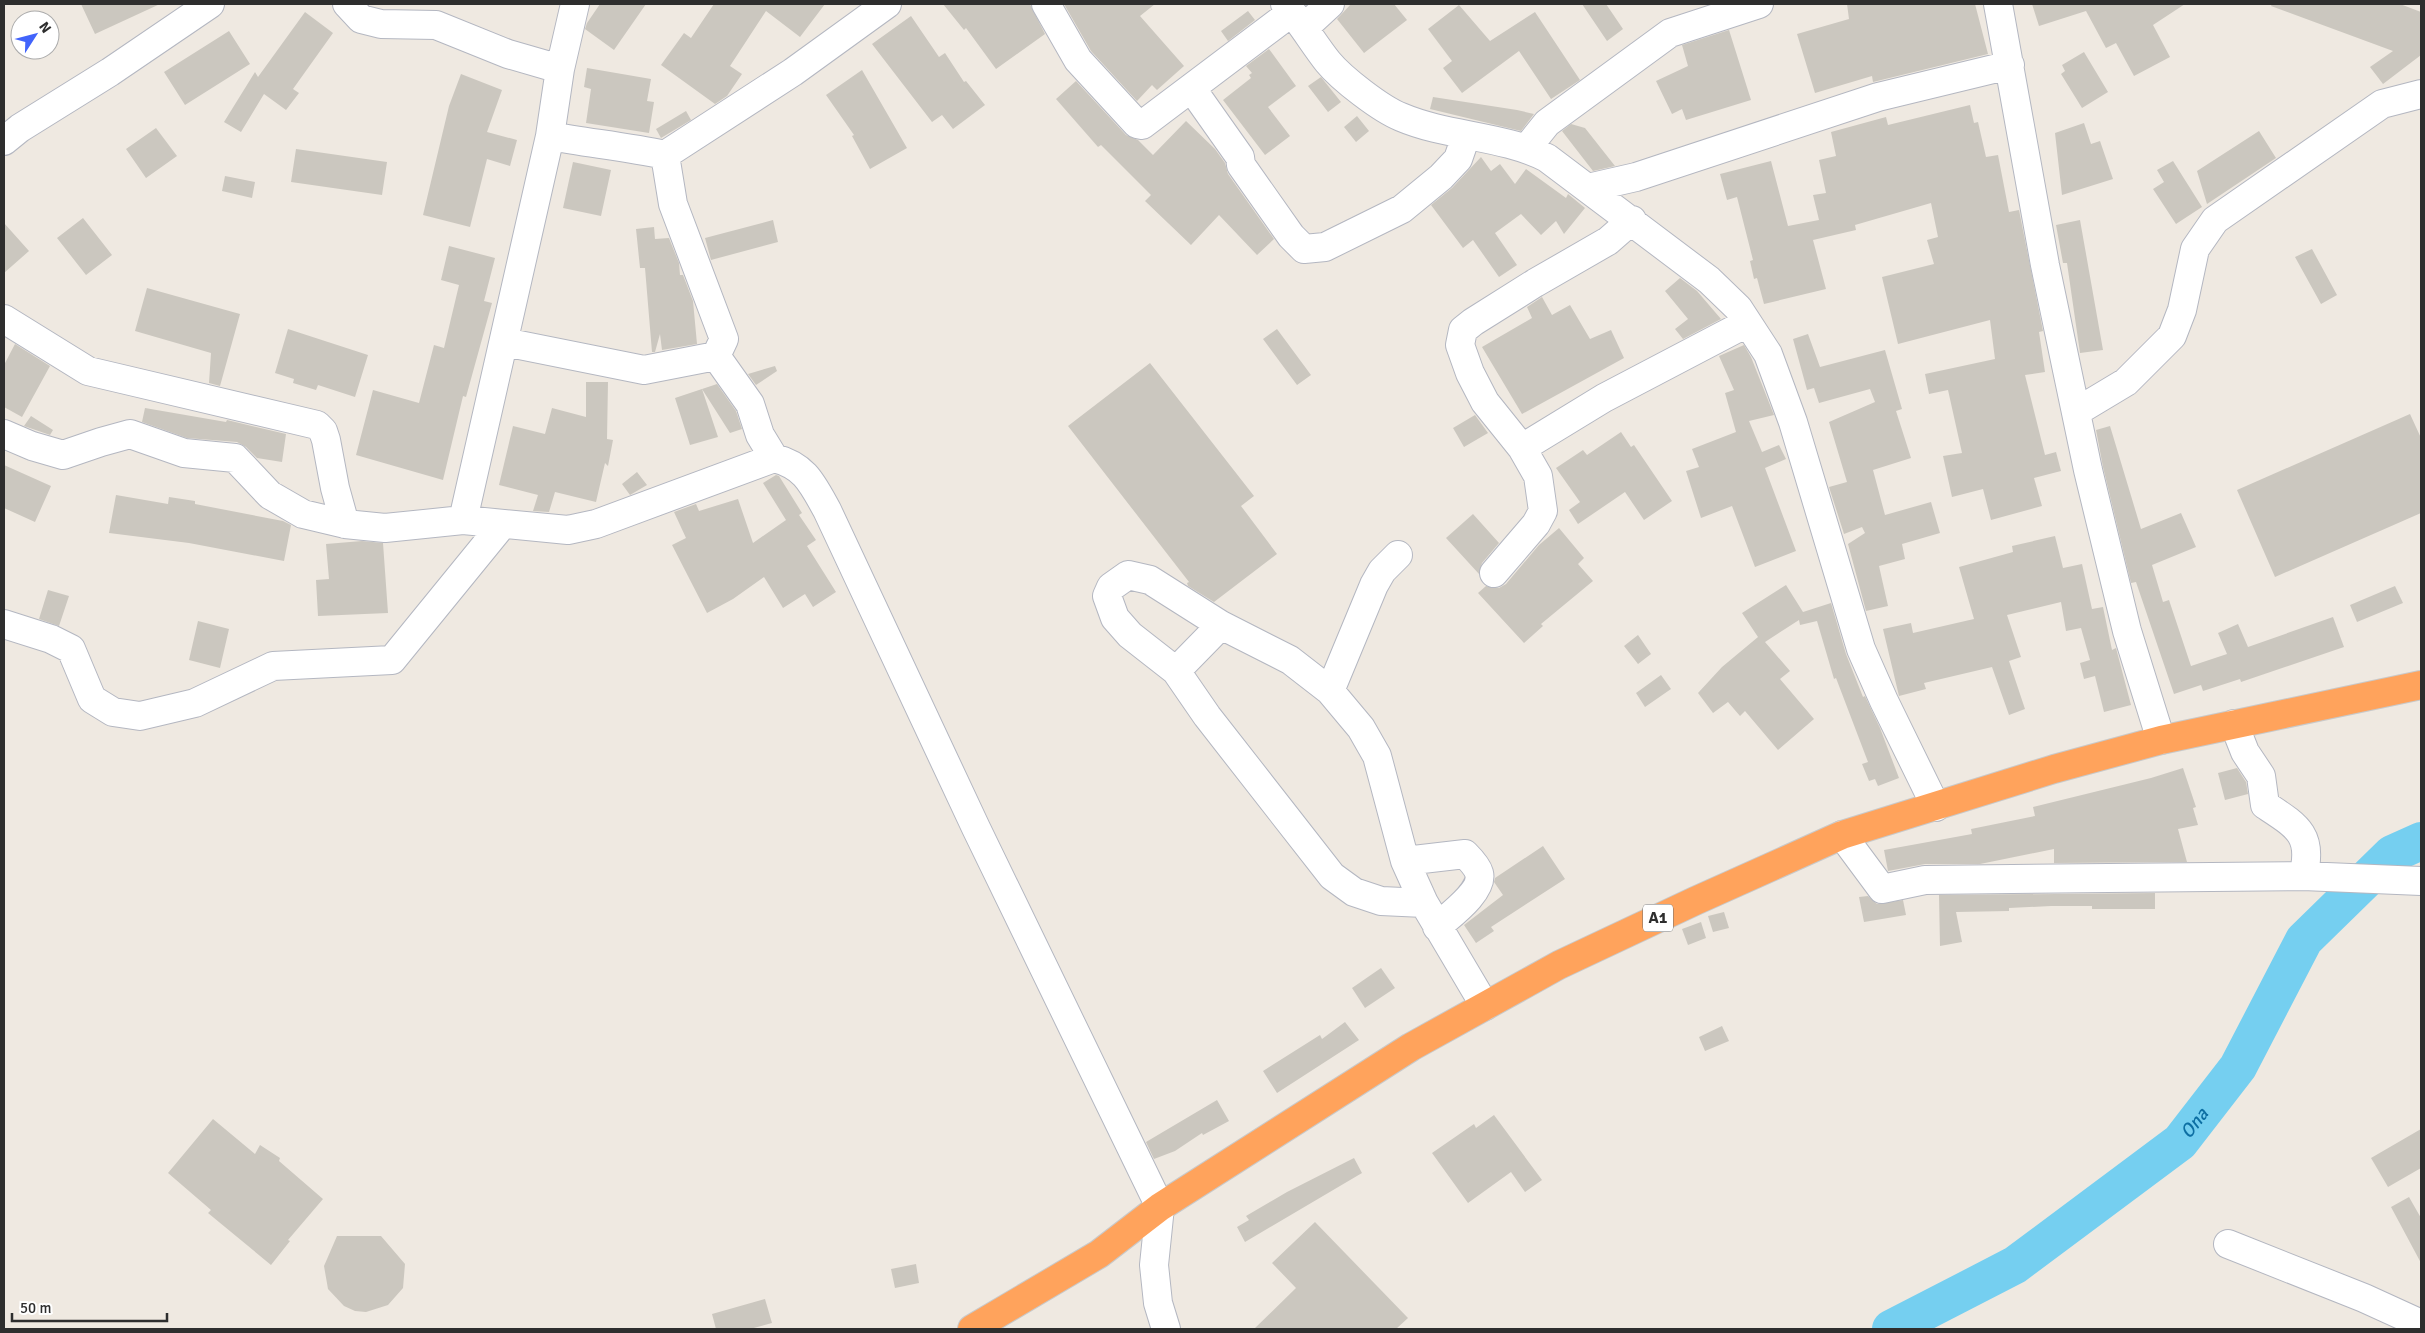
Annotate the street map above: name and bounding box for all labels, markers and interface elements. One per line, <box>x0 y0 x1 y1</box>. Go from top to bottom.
north arrow <box>10 10 60 60</box>
text: N <box>35 19 55 37</box>
road number: A1 <box>1643 904 1673 931</box>
water label: Ona <box>2175 1102 2215 1143</box>
scale bar <box>12 1290 168 1322</box>
text: 50 m <box>20 1299 51 1317</box>

